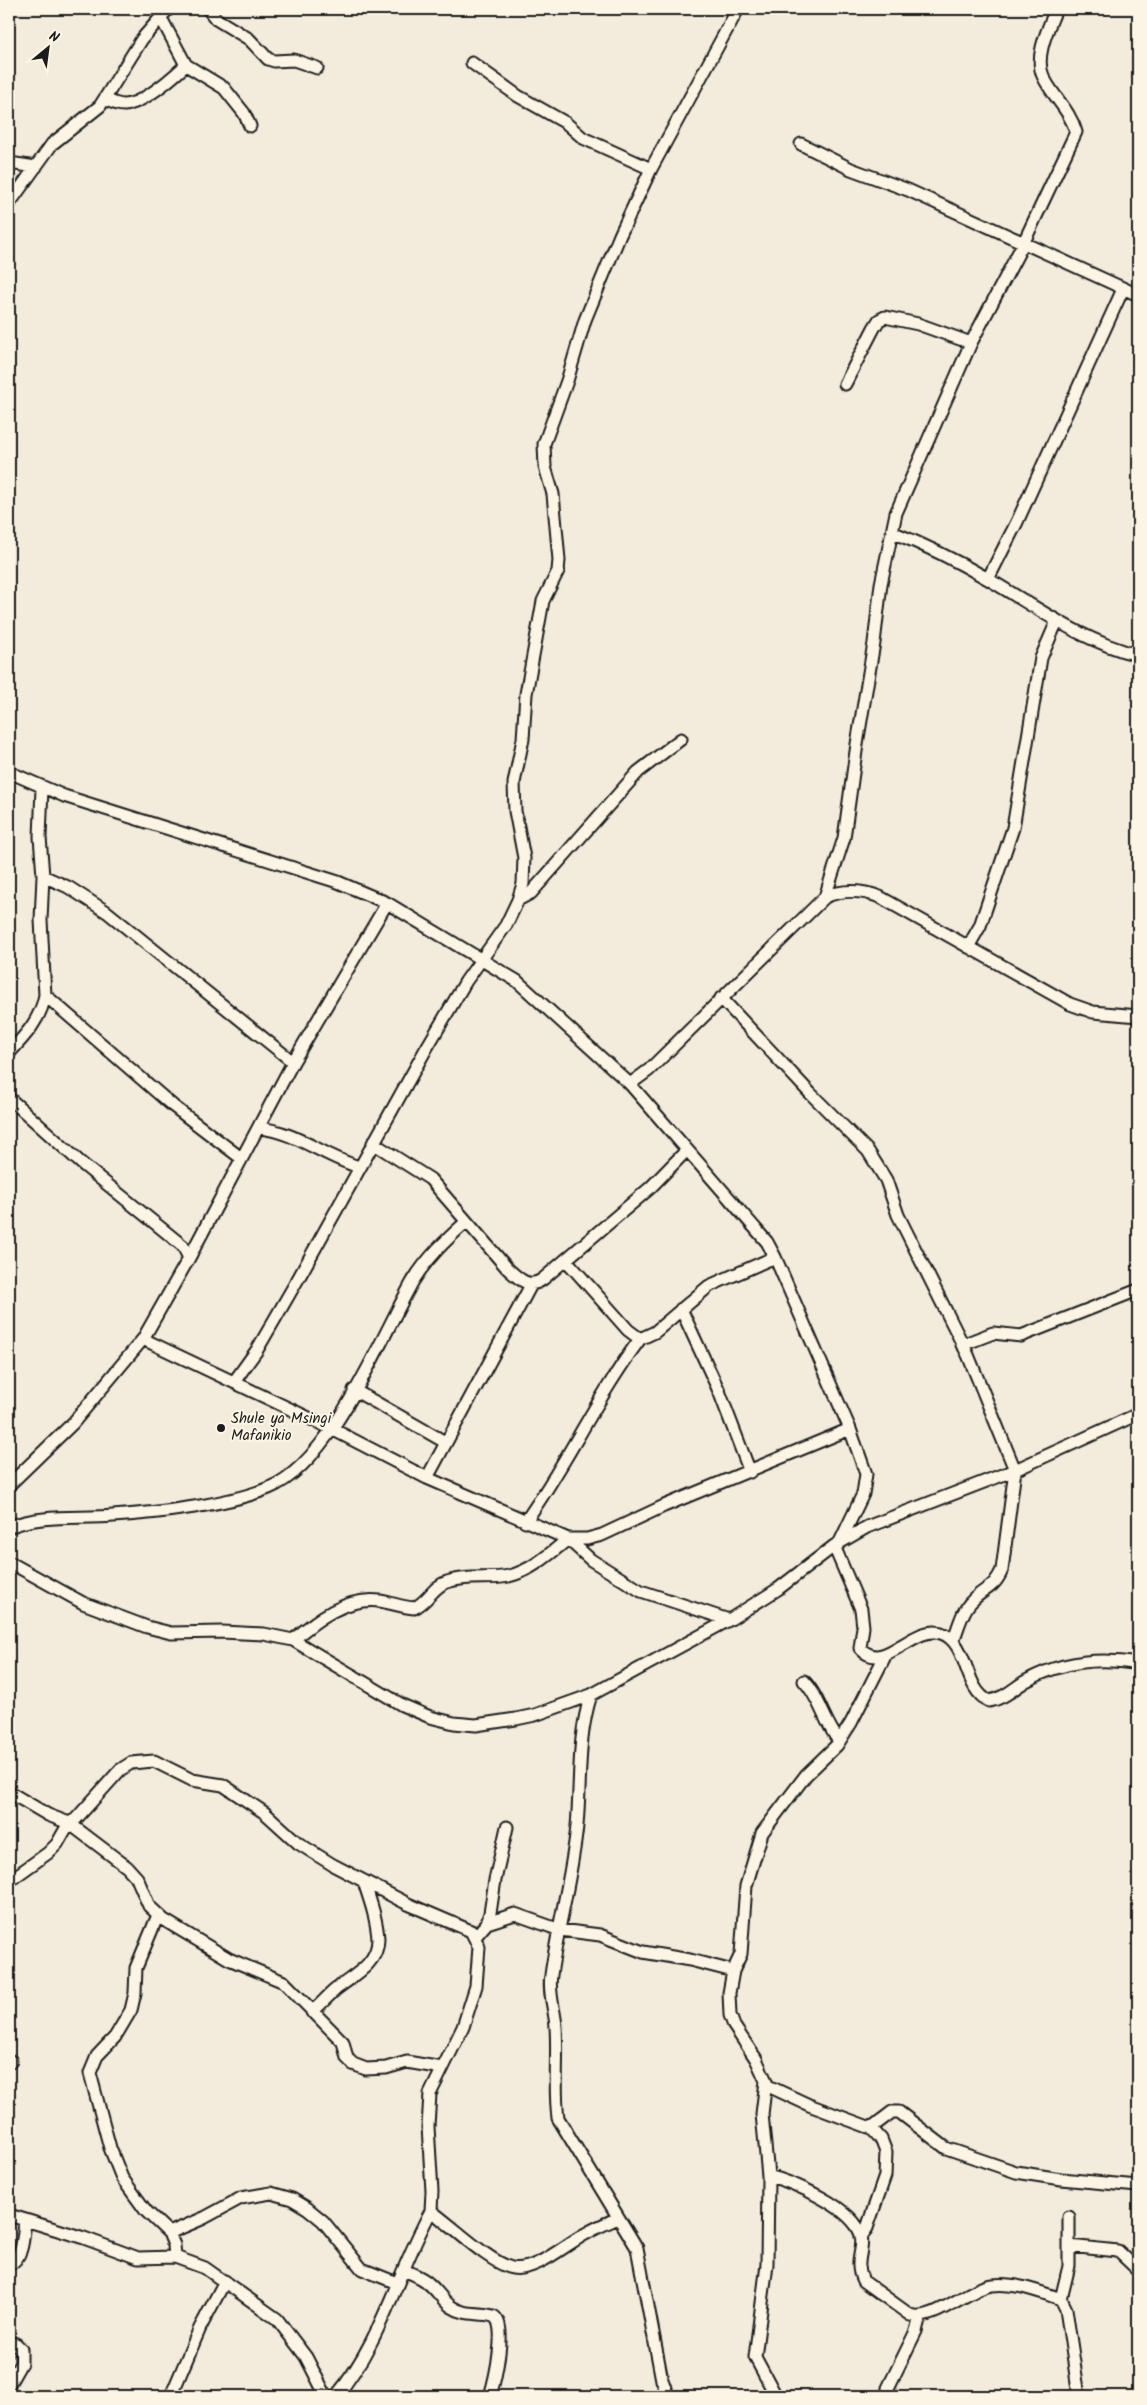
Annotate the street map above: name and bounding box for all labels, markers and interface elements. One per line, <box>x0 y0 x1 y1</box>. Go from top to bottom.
north arrow <box>22 22 72 72</box>
text: N <box>45 26 63 49</box>
place label: Shule ya Msingi Mafanikio <box>231 1407 333 1448</box>
marker: Shule ya Msingi Mafanikio <box>215 1422 227 1434</box>

